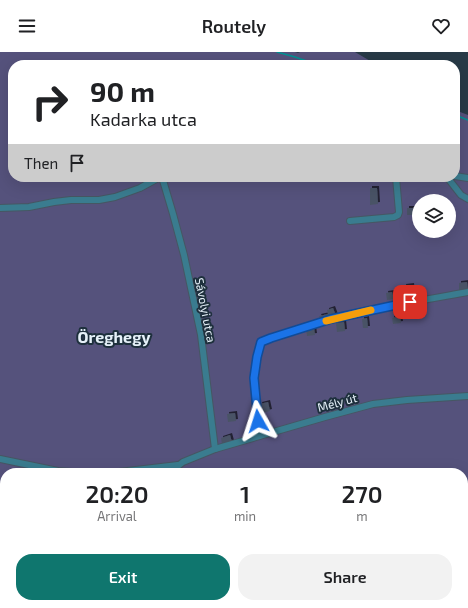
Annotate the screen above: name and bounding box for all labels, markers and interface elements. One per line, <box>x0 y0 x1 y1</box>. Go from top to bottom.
icon: menu <box>16 15 38 37</box>
text: Routely <box>202 15 266 37</box>
icon: heart <box>430 15 452 37</box>
text: 90 m <box>90 74 155 108</box>
icon: right <box>24 76 76 128</box>
text: Kadarka utca <box>90 108 197 130</box>
icon: arrive <box>66 152 88 174</box>
text: Then <box>24 154 58 172</box>
map controls <box>412 194 456 238</box>
button: layers <box>412 194 456 238</box>
street label: Sávolyi utca <box>193 276 219 344</box>
pin <box>393 285 427 319</box>
icon: arrive <box>399 291 421 313</box>
district label: Öreghegy <box>77 327 151 347</box>
street label: Mély út <box>316 390 359 414</box>
position arrow <box>237 400 279 442</box>
text: 20:20 <box>85 479 149 508</box>
text: 1 <box>240 479 250 508</box>
text: 270 <box>341 479 383 508</box>
text: Arrival <box>97 508 137 524</box>
text: min <box>234 508 256 524</box>
text: m <box>356 508 368 524</box>
button: Exit <box>16 554 230 600</box>
button: Share <box>238 554 452 600</box>

